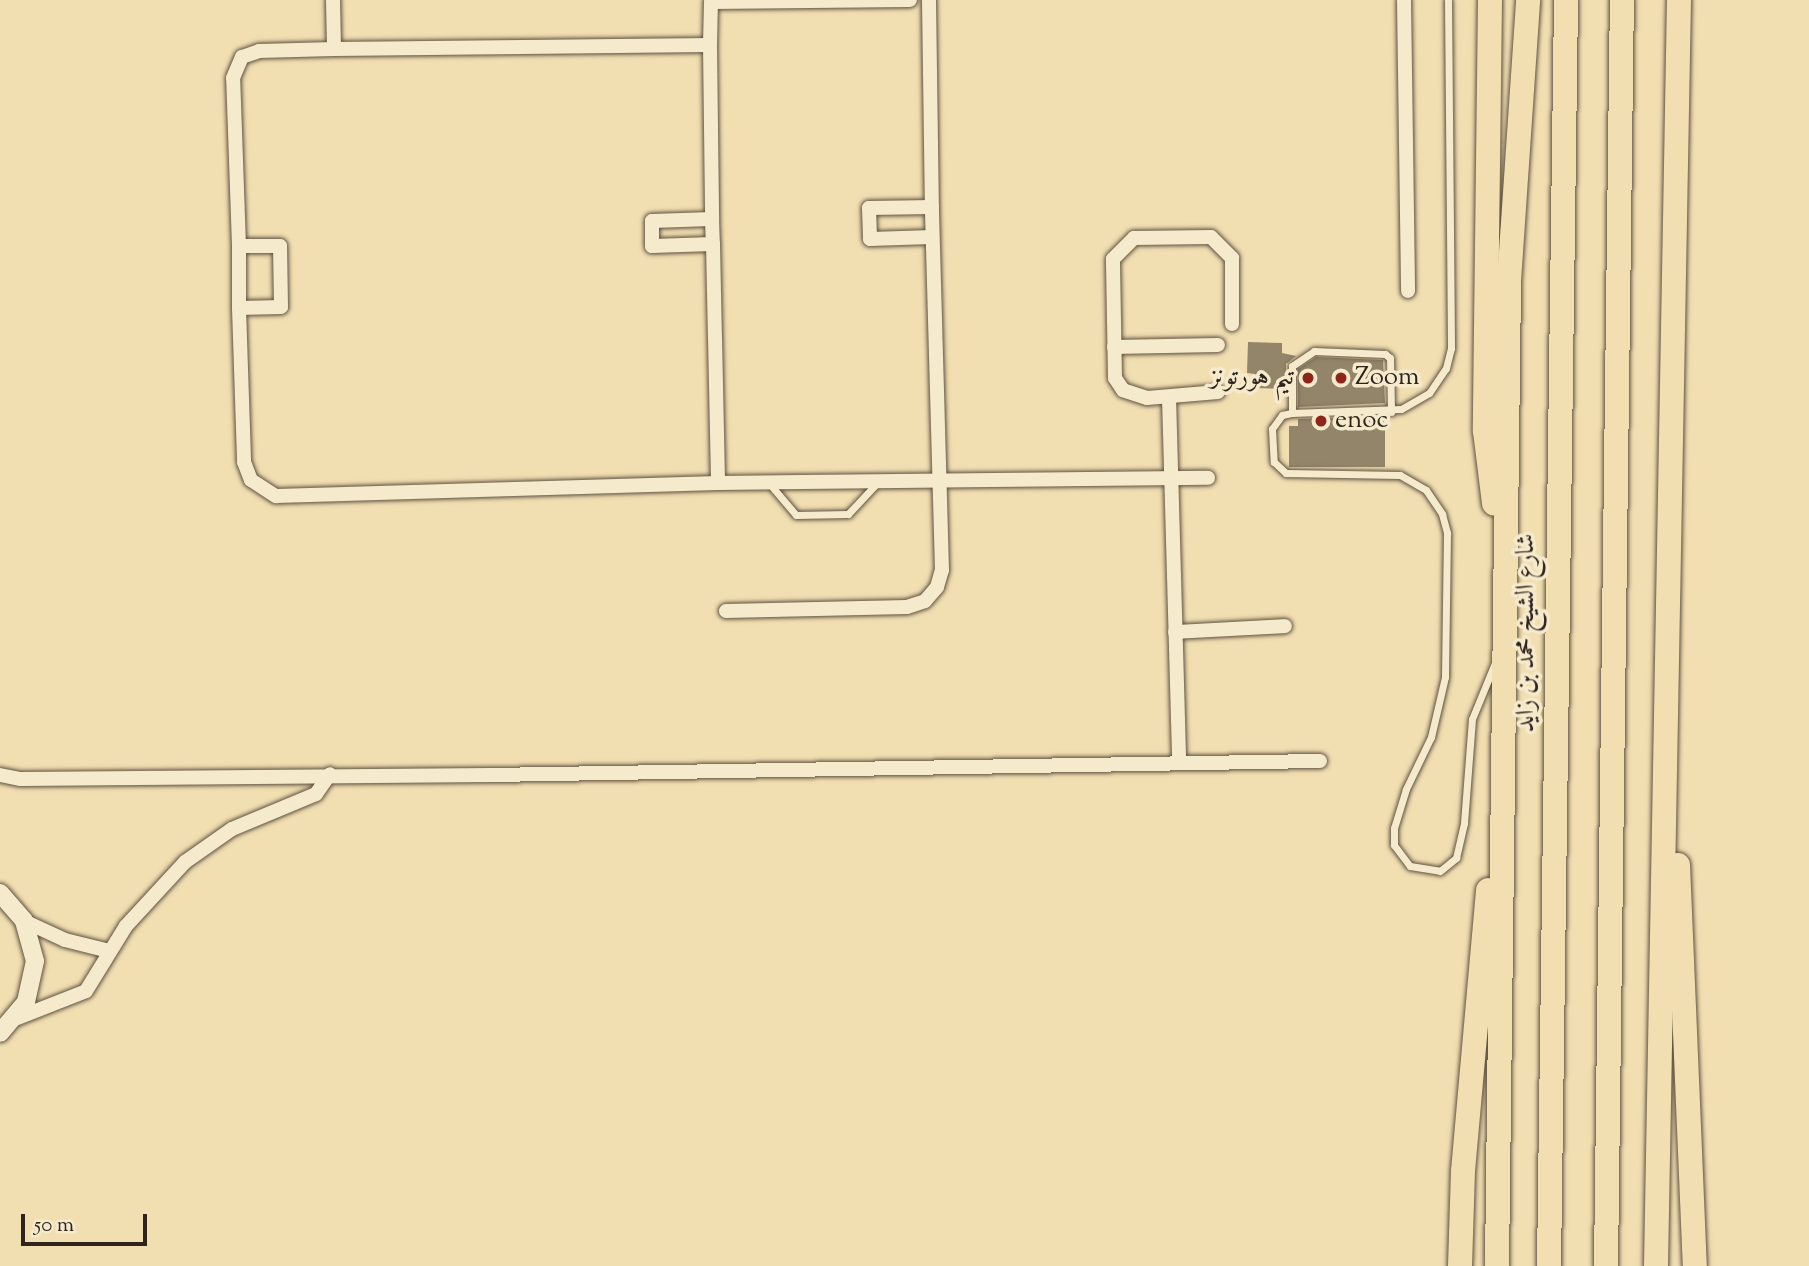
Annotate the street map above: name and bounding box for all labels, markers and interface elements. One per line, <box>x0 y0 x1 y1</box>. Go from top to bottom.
place label: تيم هورتونز <box>1210 362 1294 394</box>
place label: Zoom <box>1355 362 1420 394</box>
marker: تيم هورتونز <box>1300 370 1316 386</box>
marker: Zoom <box>1333 370 1349 386</box>
place label: enoc <box>1335 405 1388 437</box>
marker: enoc <box>1313 413 1329 429</box>
street label: شارع الشيخ محمد بن زايد <box>1511 534 1543 732</box>
scale bar <box>24 1200 150 1244</box>
text: 50 m <box>34 1211 74 1241</box>

